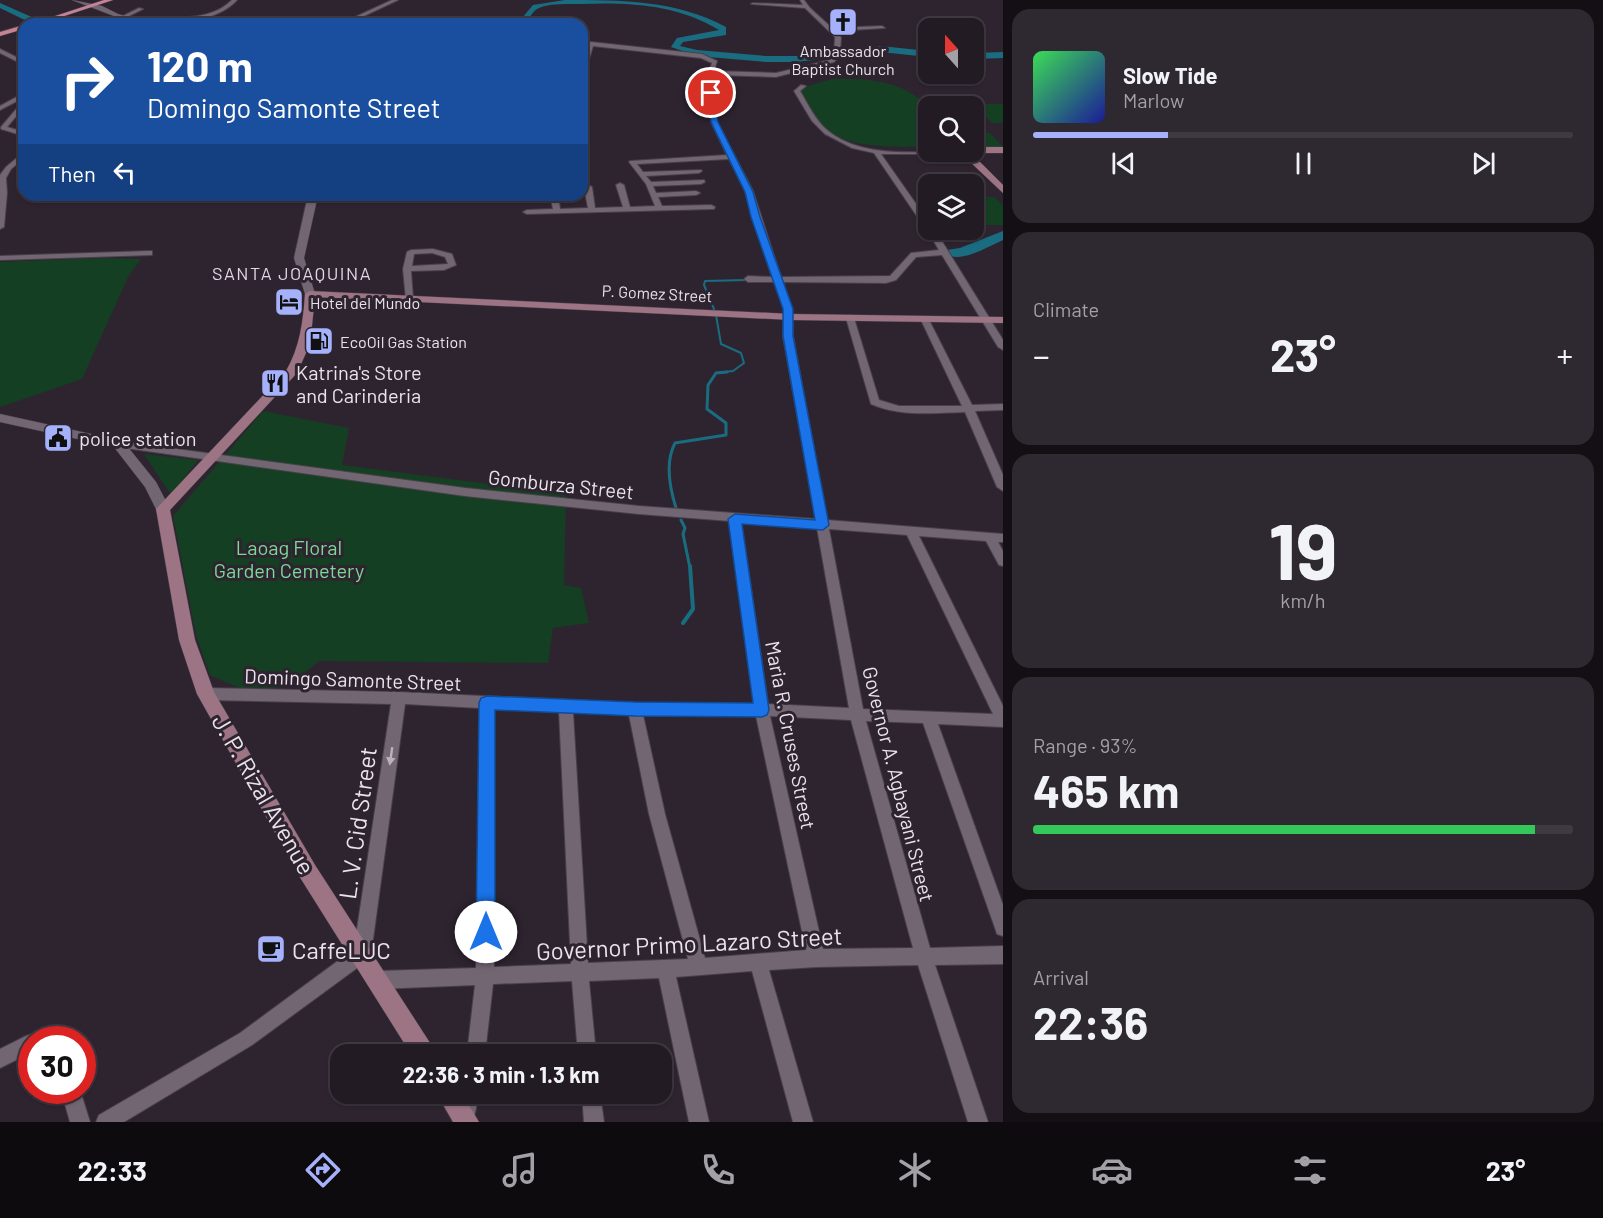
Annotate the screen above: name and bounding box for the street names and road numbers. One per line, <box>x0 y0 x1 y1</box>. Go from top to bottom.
street label: P. Gomez Street <box>601 281 713 305</box>
street label: Gomburza Street <box>487 464 635 504</box>
street label: Maria R. Cruses Street <box>761 639 821 831</box>
street label: Domingo Samonte Street <box>244 663 462 695</box>
street label: Governor A. Agbayani Street <box>858 664 940 904</box>
street label: J. P. Rizal Avenue <box>206 709 322 879</box>
street label: L. V. Cid Street <box>332 745 382 901</box>
street label: Governor Primo Lazaro Street <box>535 920 843 966</box>

